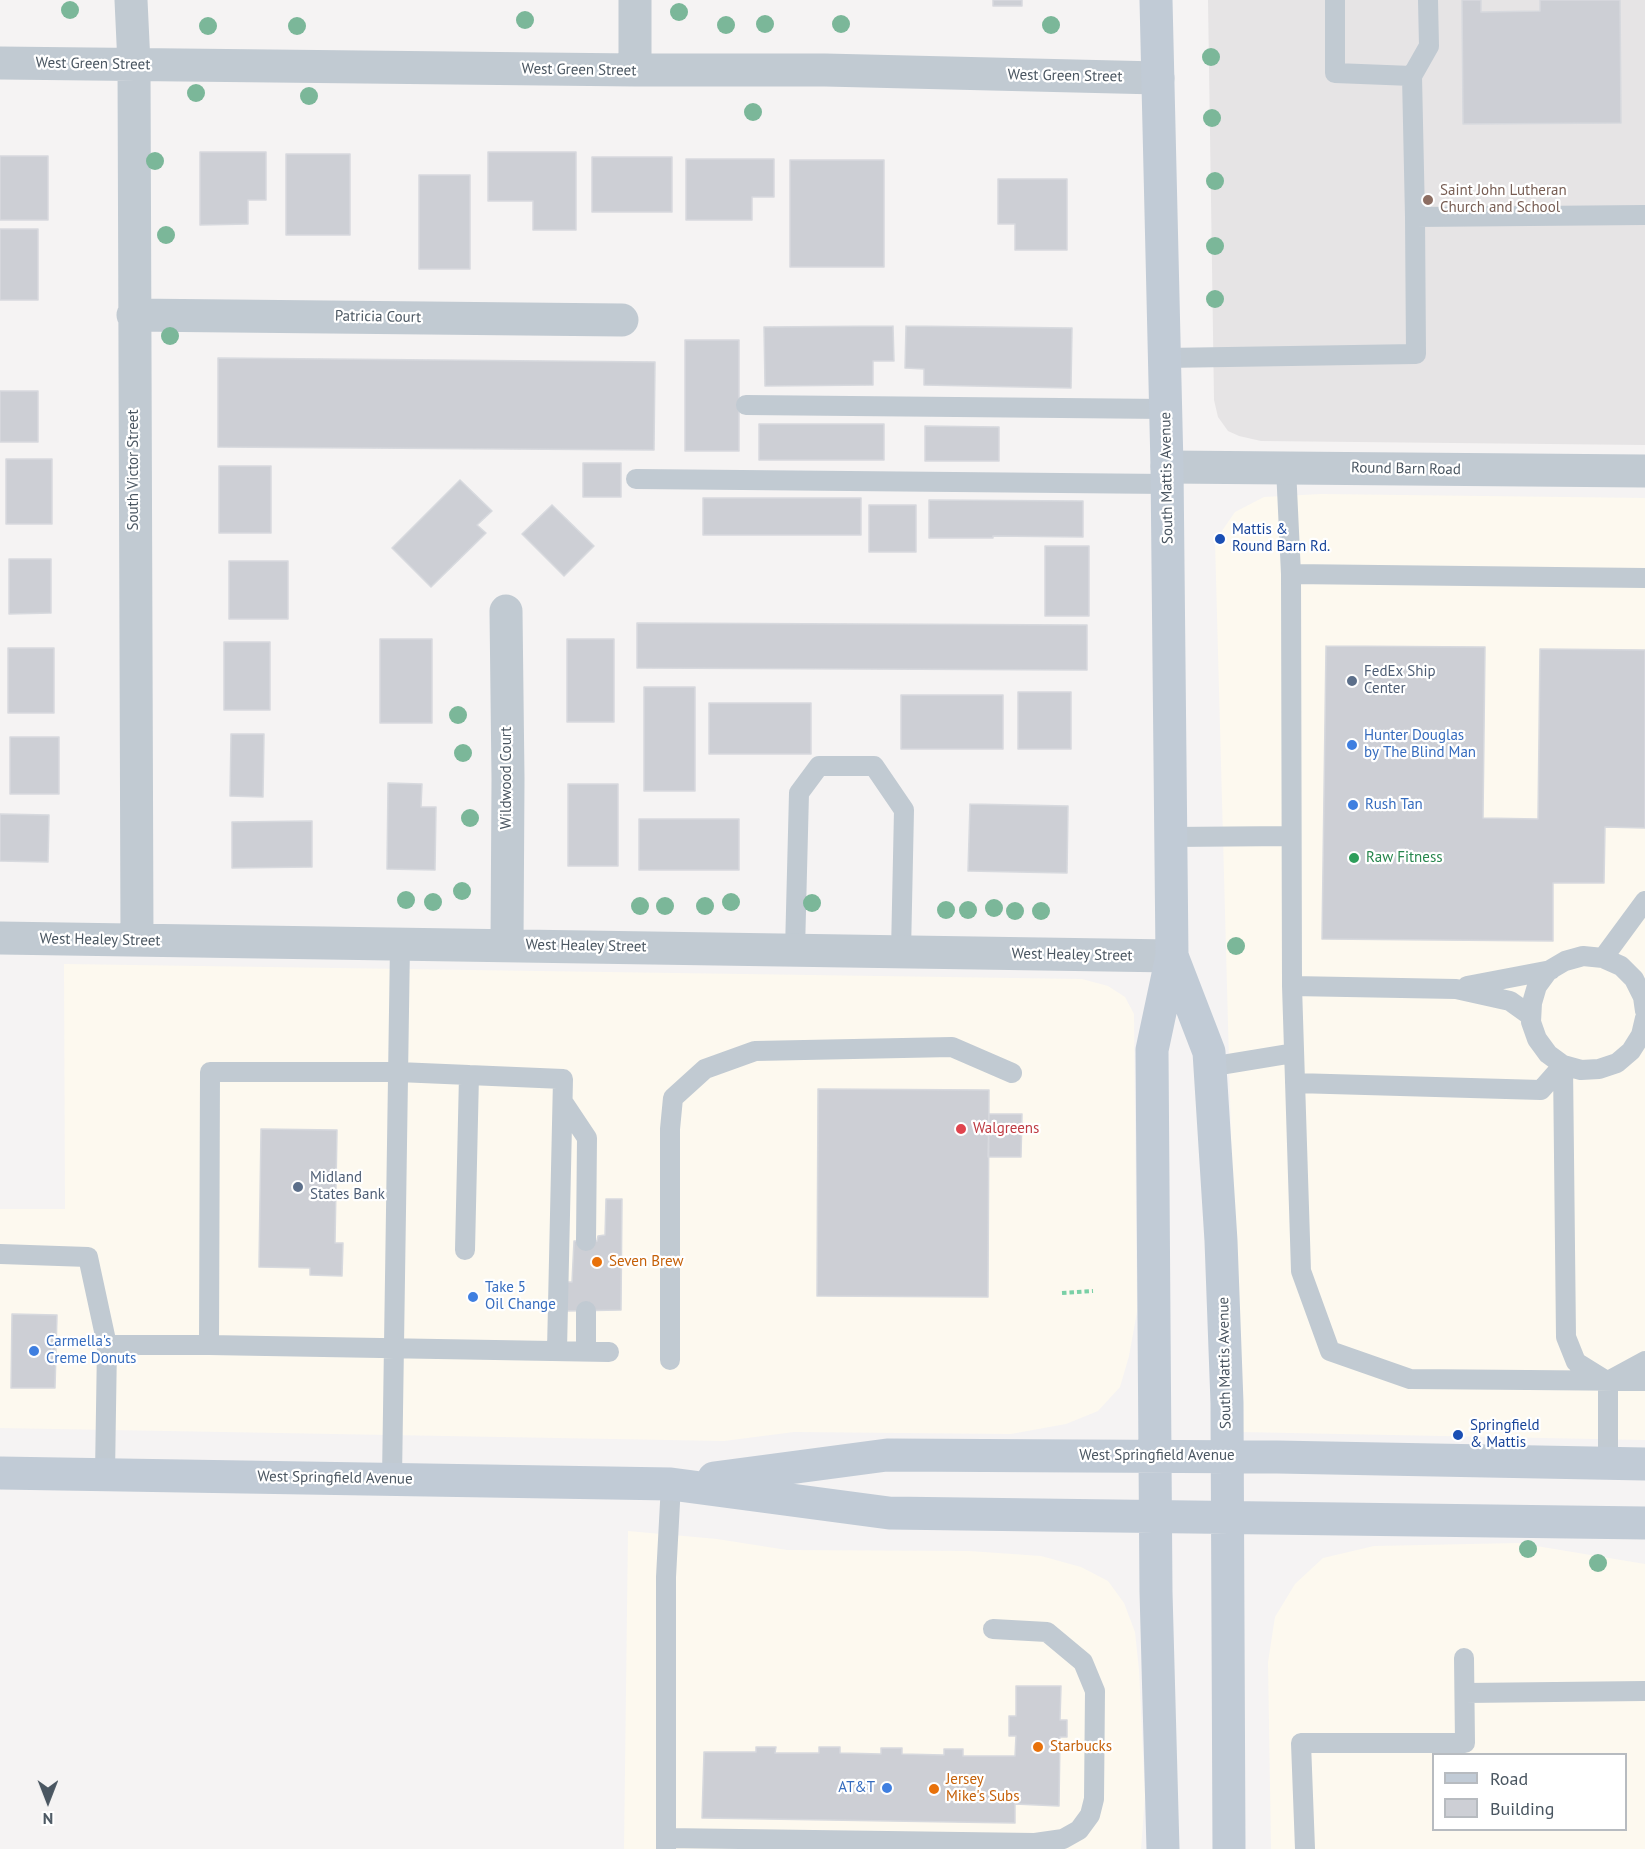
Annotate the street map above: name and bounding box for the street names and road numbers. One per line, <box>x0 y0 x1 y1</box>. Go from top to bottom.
street label: West Green Street <box>36 54 150 74</box>
street label: West Green Street <box>522 60 636 80</box>
street label: West Green Street <box>1008 66 1122 86</box>
street label: Patricia Court <box>335 307 421 327</box>
street label: South Victor Street <box>125 409 143 531</box>
street label: South Mattis Avenue <box>1157 412 1177 544</box>
street label: Round Barn Road <box>1351 459 1461 479</box>
street label: Wildwood Court <box>498 727 516 829</box>
street label: West Healey Street <box>39 930 161 950</box>
street label: West Healey Street <box>525 936 647 956</box>
street label: West Healey Street <box>1011 945 1133 965</box>
street label: South Mattis Avenue <box>1215 1297 1235 1429</box>
street label: West Springfield Avenue <box>1079 1447 1235 1465</box>
street label: West Springfield Avenue <box>257 1468 413 1488</box>

